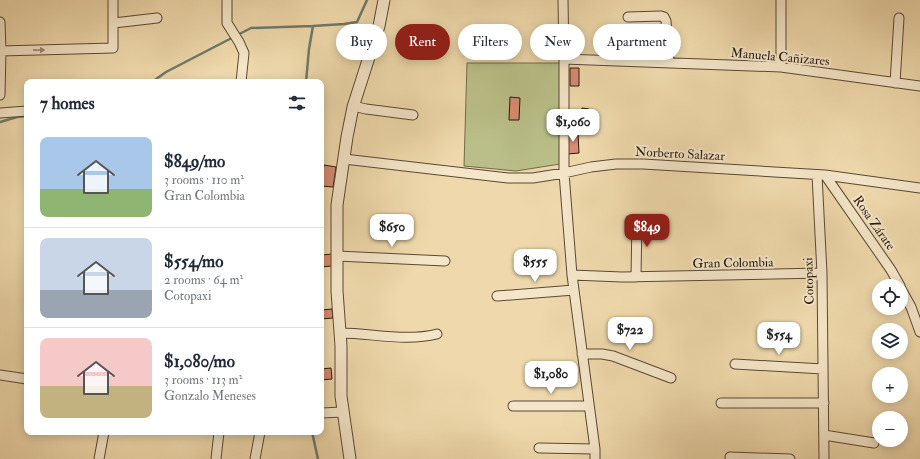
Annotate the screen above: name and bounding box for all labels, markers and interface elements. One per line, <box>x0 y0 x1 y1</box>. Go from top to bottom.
chip: Buy <box>336 24 387 60</box>
chip: Rent <box>395 24 450 60</box>
chip: Filters <box>458 24 522 60</box>
chip: New <box>530 24 585 60</box>
chip: Apartment <box>593 24 681 60</box>
street label: Manuela Cañizares <box>730 45 831 69</box>
one-way arrow <box>33 47 46 53</box>
icon: filters <box>286 92 308 114</box>
text: 7 homes <box>40 93 95 114</box>
pin: $1,060 <box>540 109 606 143</box>
text: $1,060 <box>556 114 590 130</box>
street label: Norberto Salazar <box>635 144 726 164</box>
text: $849/mo <box>164 151 225 172</box>
icon: home <box>72 153 120 201</box>
text: 3 rooms · 110 m² <box>164 172 244 188</box>
text: Gran Colombia <box>164 188 245 204</box>
street label: Rosa Zárate <box>849 193 899 254</box>
pin: $650 <box>368 214 416 248</box>
pin: $849 <box>623 214 671 248</box>
text: $650 <box>379 219 405 235</box>
text: $849 <box>633 219 661 235</box>
pin: $555 <box>511 249 559 283</box>
text: $554/mo <box>164 251 223 272</box>
icon: home <box>72 254 120 302</box>
text: $555 <box>523 254 547 270</box>
street label: Gran Colombia <box>692 254 774 272</box>
street label: Cotopaxi <box>800 256 819 305</box>
text: 2 rooms · 64 m² <box>164 272 243 288</box>
map controls <box>872 279 908 447</box>
button: locate <box>872 279 908 315</box>
text: Cotopaxi <box>164 288 211 304</box>
pin: $722 <box>606 317 654 351</box>
text: $722 <box>617 322 643 338</box>
pin: $554 <box>755 322 803 356</box>
button: layers <box>872 323 908 359</box>
text: $554 <box>766 327 792 343</box>
text: $1,080/mo <box>164 351 235 372</box>
icon: home <box>72 354 120 402</box>
pin: $1,080 <box>518 361 584 395</box>
text: $1,080 <box>534 366 568 382</box>
button: + <box>872 367 908 403</box>
text: 3 rooms · 113 m² <box>164 372 242 388</box>
text: Gonzalo Meneses <box>164 388 256 404</box>
button: − <box>872 411 908 447</box>

